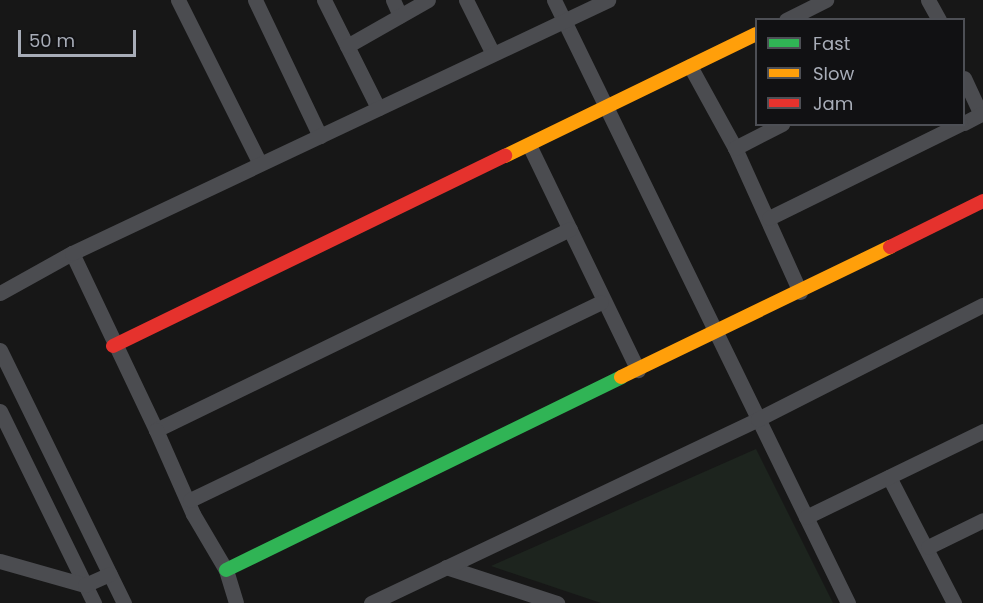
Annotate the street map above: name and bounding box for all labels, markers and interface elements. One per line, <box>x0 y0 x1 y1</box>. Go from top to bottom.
scale bar <box>21 18 140 56</box>
legend <box>755 18 965 126</box>
text: 50 m <box>29 28 75 53</box>
text: Fast <box>813 31 850 56</box>
text: Slow <box>813 61 854 86</box>
text: Jam <box>813 91 853 116</box>

